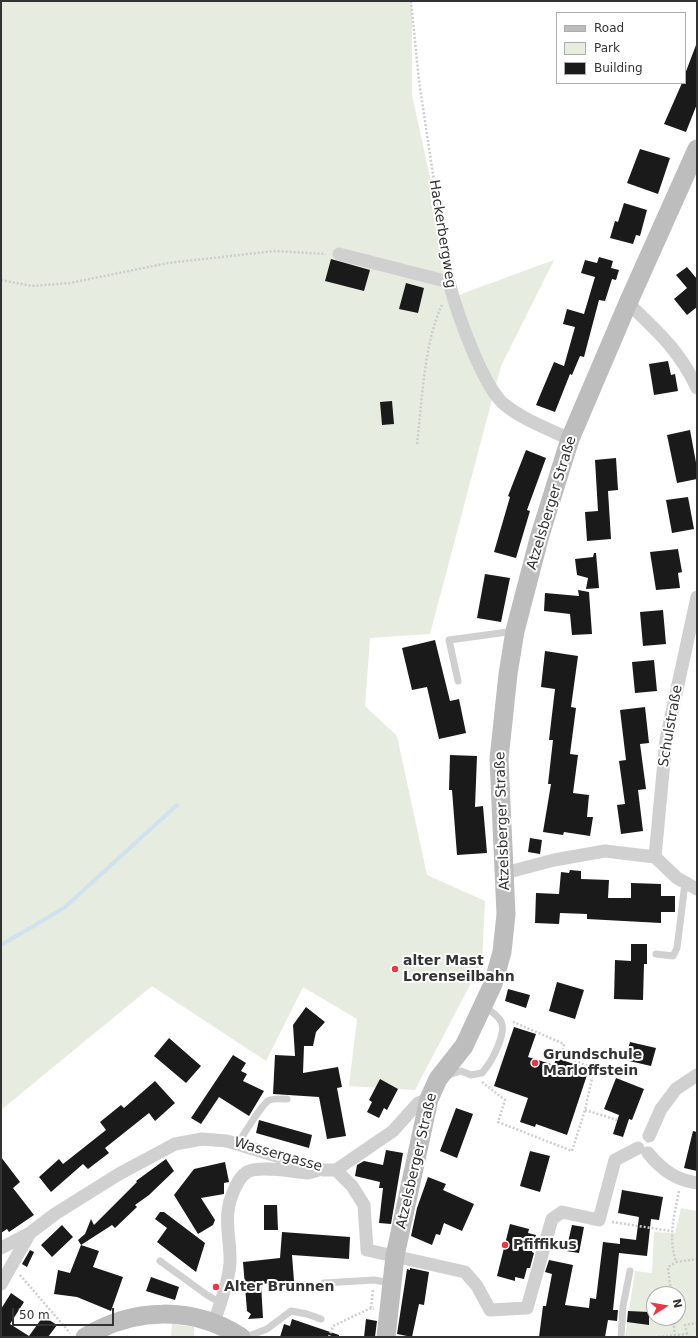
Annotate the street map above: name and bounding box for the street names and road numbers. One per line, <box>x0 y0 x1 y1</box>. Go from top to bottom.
street label: Hackerbergweg <box>425 179 459 289</box>
street label: Atzelsberger Straße <box>524 434 580 572</box>
street label: Schulstraße <box>656 684 686 768</box>
street label: Atzelsberger Straße <box>492 751 514 891</box>
street label: Atzelsberger Straße <box>393 1091 441 1231</box>
street label: Wassergasse <box>232 1134 324 1176</box>

